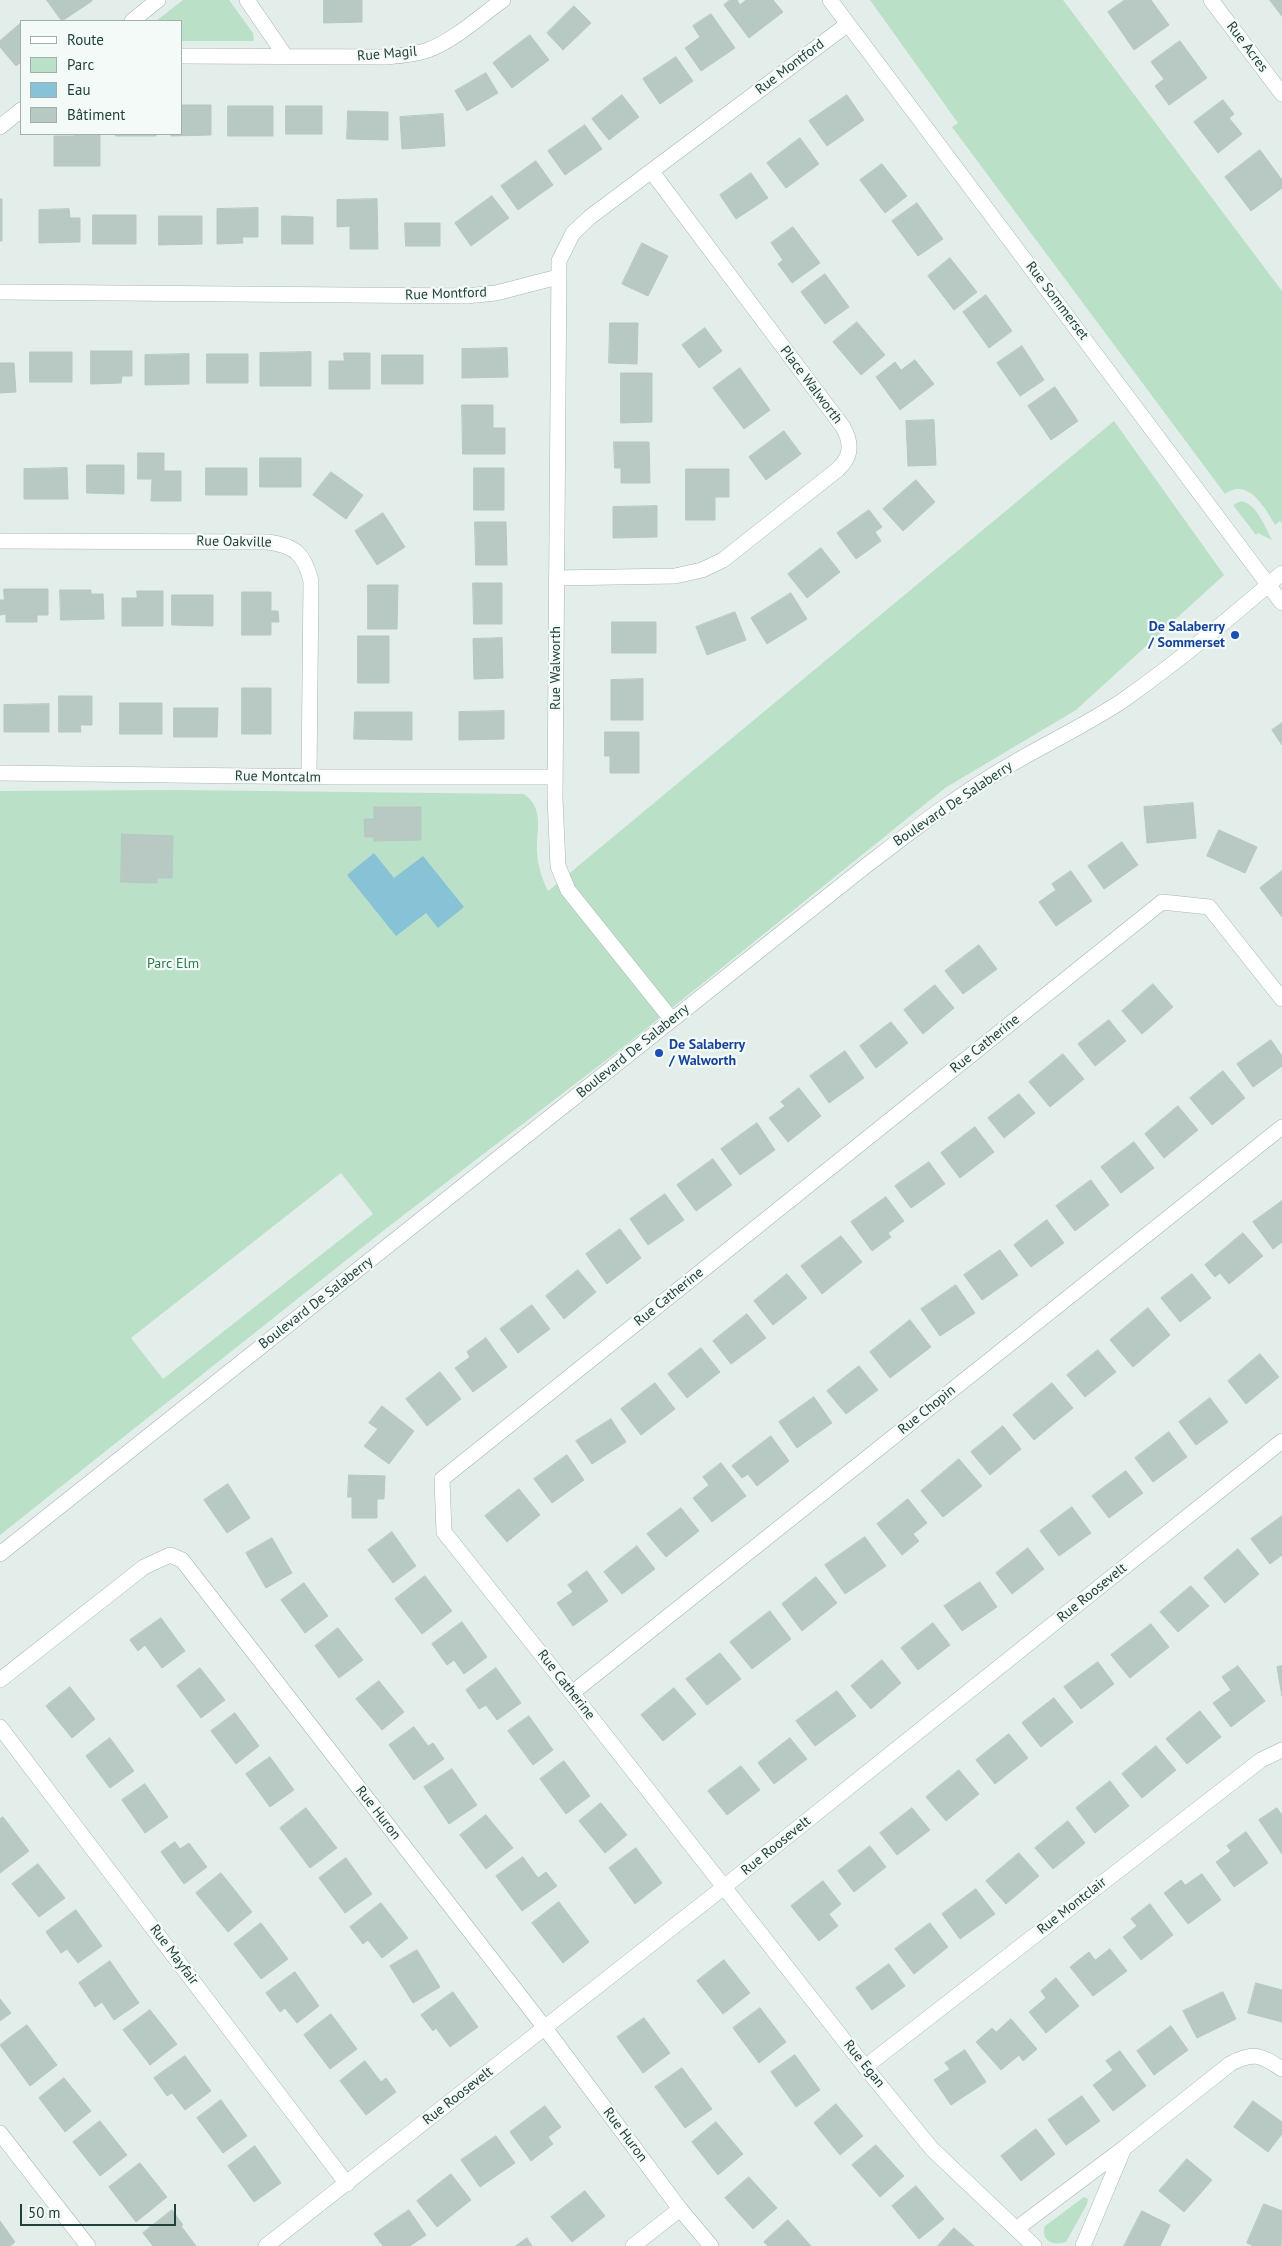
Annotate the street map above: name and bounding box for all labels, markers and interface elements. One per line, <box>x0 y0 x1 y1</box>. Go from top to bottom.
street label: Rue Acres <box>1223 19 1271 75</box>
legend <box>20 20 182 135</box>
text: Route <box>67 30 104 49</box>
street label: Rue Montford <box>752 36 828 98</box>
street label: Rue Magil <box>356 43 418 65</box>
text: Parc <box>67 55 94 74</box>
text: Eau <box>67 80 91 99</box>
text: Bâtiment <box>67 105 125 124</box>
street label: Rue Sommerset <box>1022 258 1092 344</box>
street label: Rue Montford <box>405 284 487 304</box>
street label: Place Walworth <box>776 343 846 427</box>
street label: Rue Oakville <box>196 533 272 551</box>
place label: De Salaberry / Sommerset <box>1148 619 1225 652</box>
street label: Rue Walworth <box>548 626 564 710</box>
marker: De Salaberry / Sommerset <box>1229 629 1241 641</box>
street label: Boulevard De Salaberry <box>890 758 1016 850</box>
street label: Rue Montcalm <box>235 768 321 786</box>
park label: Parc Elm <box>147 956 199 972</box>
street label: Boulevard De Salaberry <box>573 1000 693 1102</box>
street label: Rue Catherine <box>947 1011 1023 1077</box>
place label: De Salaberry / Walworth <box>669 1037 745 1070</box>
marker: De Salaberry / Walworth <box>653 1047 665 1059</box>
street label: Boulevard De Salaberry <box>256 1253 376 1353</box>
street label: Rue Catherine <box>631 1264 707 1330</box>
street label: Rue Chopin <box>895 1382 959 1438</box>
street label: Rue Roosevelt <box>1054 1560 1130 1626</box>
street label: Rue Catherine <box>533 1647 599 1723</box>
street label: Rue Huron <box>352 1783 404 1843</box>
street label: Rue Roosevelt <box>738 1813 814 1879</box>
street label: Rue Montclair <box>1034 1874 1110 1938</box>
street label: Rue Mayfair <box>146 1922 202 1988</box>
street label: Rue Egan <box>840 2037 888 2091</box>
street label: Rue Roosevelt <box>420 2063 496 2129</box>
street label: Rue Huron <box>599 2105 651 2165</box>
scale bar <box>22 2194 179 2226</box>
text: 50 m <box>28 2203 61 2222</box>

